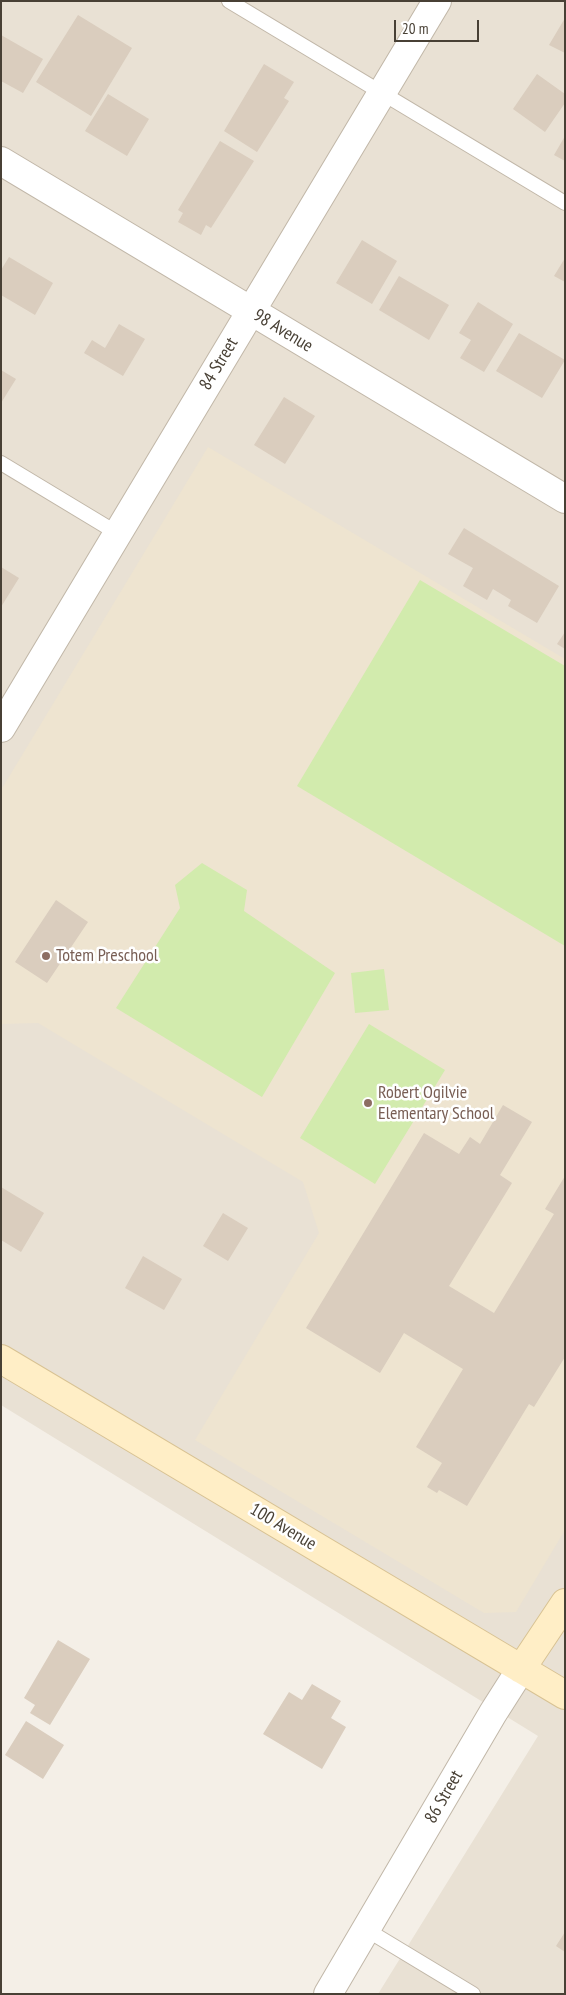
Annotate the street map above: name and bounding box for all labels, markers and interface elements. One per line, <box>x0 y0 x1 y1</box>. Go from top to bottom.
scale bar <box>396 10 481 42</box>
text: 20 m <box>402 19 428 38</box>
street label: 98 Avenue <box>249 305 317 357</box>
street label: 84 Street <box>195 334 243 394</box>
place label: Totem Preschool <box>56 945 158 967</box>
marker: Totem Preschool <box>40 950 52 962</box>
place label: Robert Ogilvie Elementary School <box>378 1082 494 1124</box>
marker: Robert Ogilvie Elementary School <box>362 1097 374 1109</box>
street label: 100 Avenue <box>246 1499 320 1555</box>
street label: 86 Street <box>420 1767 468 1827</box>

